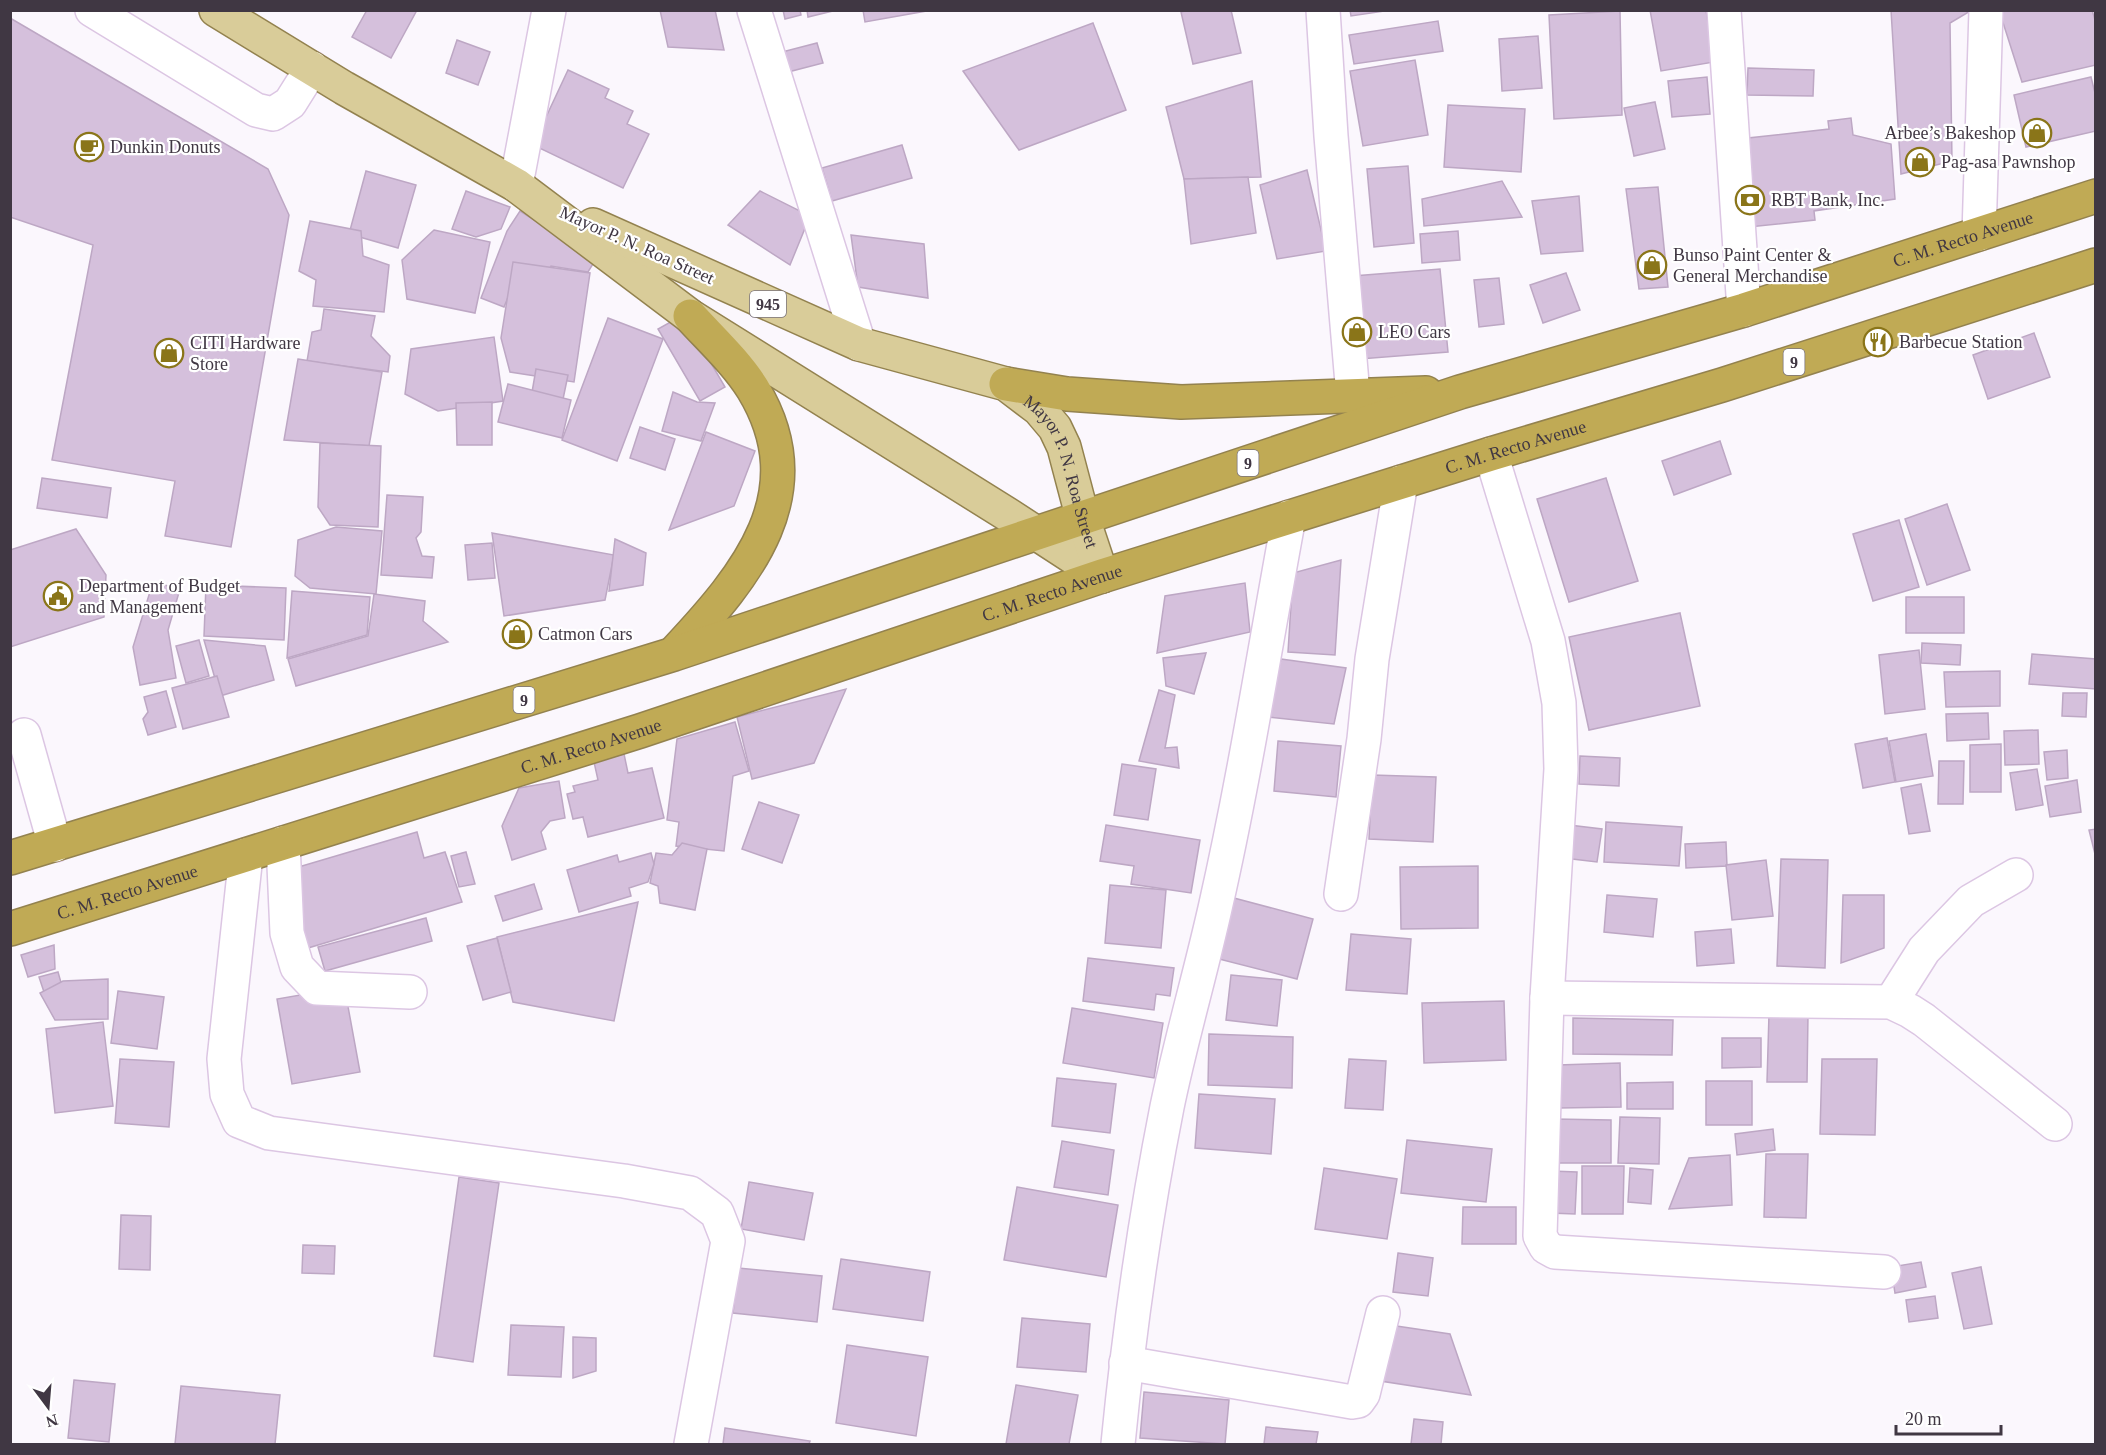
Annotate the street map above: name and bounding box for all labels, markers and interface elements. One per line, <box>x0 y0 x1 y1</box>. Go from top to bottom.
shop icon: Arbee’s Bakeshop <box>2021 117 2053 149</box>
place label: Arbee’s Bakeshop <box>1885 123 2016 143</box>
cafe icon: Dunkin Donuts <box>73 131 105 163</box>
place label: Dunkin Donuts <box>110 137 221 157</box>
shop icon: Pag-asa Pawnshop <box>1904 146 1936 178</box>
place label: Pag-asa Pawnshop <box>1941 152 2075 172</box>
bank icon: RBT Bank, Inc. <box>1734 184 1766 216</box>
place label: RBT Bank, Inc. <box>1771 190 1885 210</box>
street label: Mayor P. N. Roa Street <box>557 202 717 288</box>
street label: C. M. Recto Avenue <box>1890 207 2036 271</box>
place label: Bunso Paint Center & General Merchandise <box>1673 245 1832 286</box>
shop icon: Bunso Paint Center & General Merchandise <box>1636 249 1668 281</box>
road number: 945 <box>750 291 786 317</box>
shop icon: LEO Cars <box>1341 316 1373 348</box>
place label: LEO Cars <box>1378 322 1450 342</box>
restaurant icon: Barbecue Station <box>1862 326 1894 358</box>
place label: Barbecue Station <box>1899 332 2022 352</box>
place label: CITI Hardware Store <box>190 333 300 374</box>
shop icon: CITI Hardware Store <box>153 337 185 369</box>
road number: 9 <box>1784 349 1804 375</box>
street label: Mayor P. N. Roa Street <box>1020 391 1102 551</box>
street label: C. M. Recto Avenue <box>1443 416 1588 478</box>
road number: 9 <box>1238 450 1258 476</box>
street label: C. M. Recto Avenue <box>980 560 1124 625</box>
place label: Department of Budget and Management <box>79 576 240 617</box>
public building icon: Department of Budget and Management <box>42 580 74 612</box>
shop icon: Catmon Cars <box>501 618 533 650</box>
place label: Catmon Cars <box>538 624 633 644</box>
road number: 9 <box>514 687 534 713</box>
street label: C. M. Recto Avenue <box>518 715 664 778</box>
street label: C. M. Recto Avenue <box>55 861 200 924</box>
north arrow <box>18 1377 78 1437</box>
scale bar <box>1896 1398 2001 1436</box>
text: 20 m <box>1905 1409 1942 1429</box>
text: N <box>44 1411 60 1431</box>

